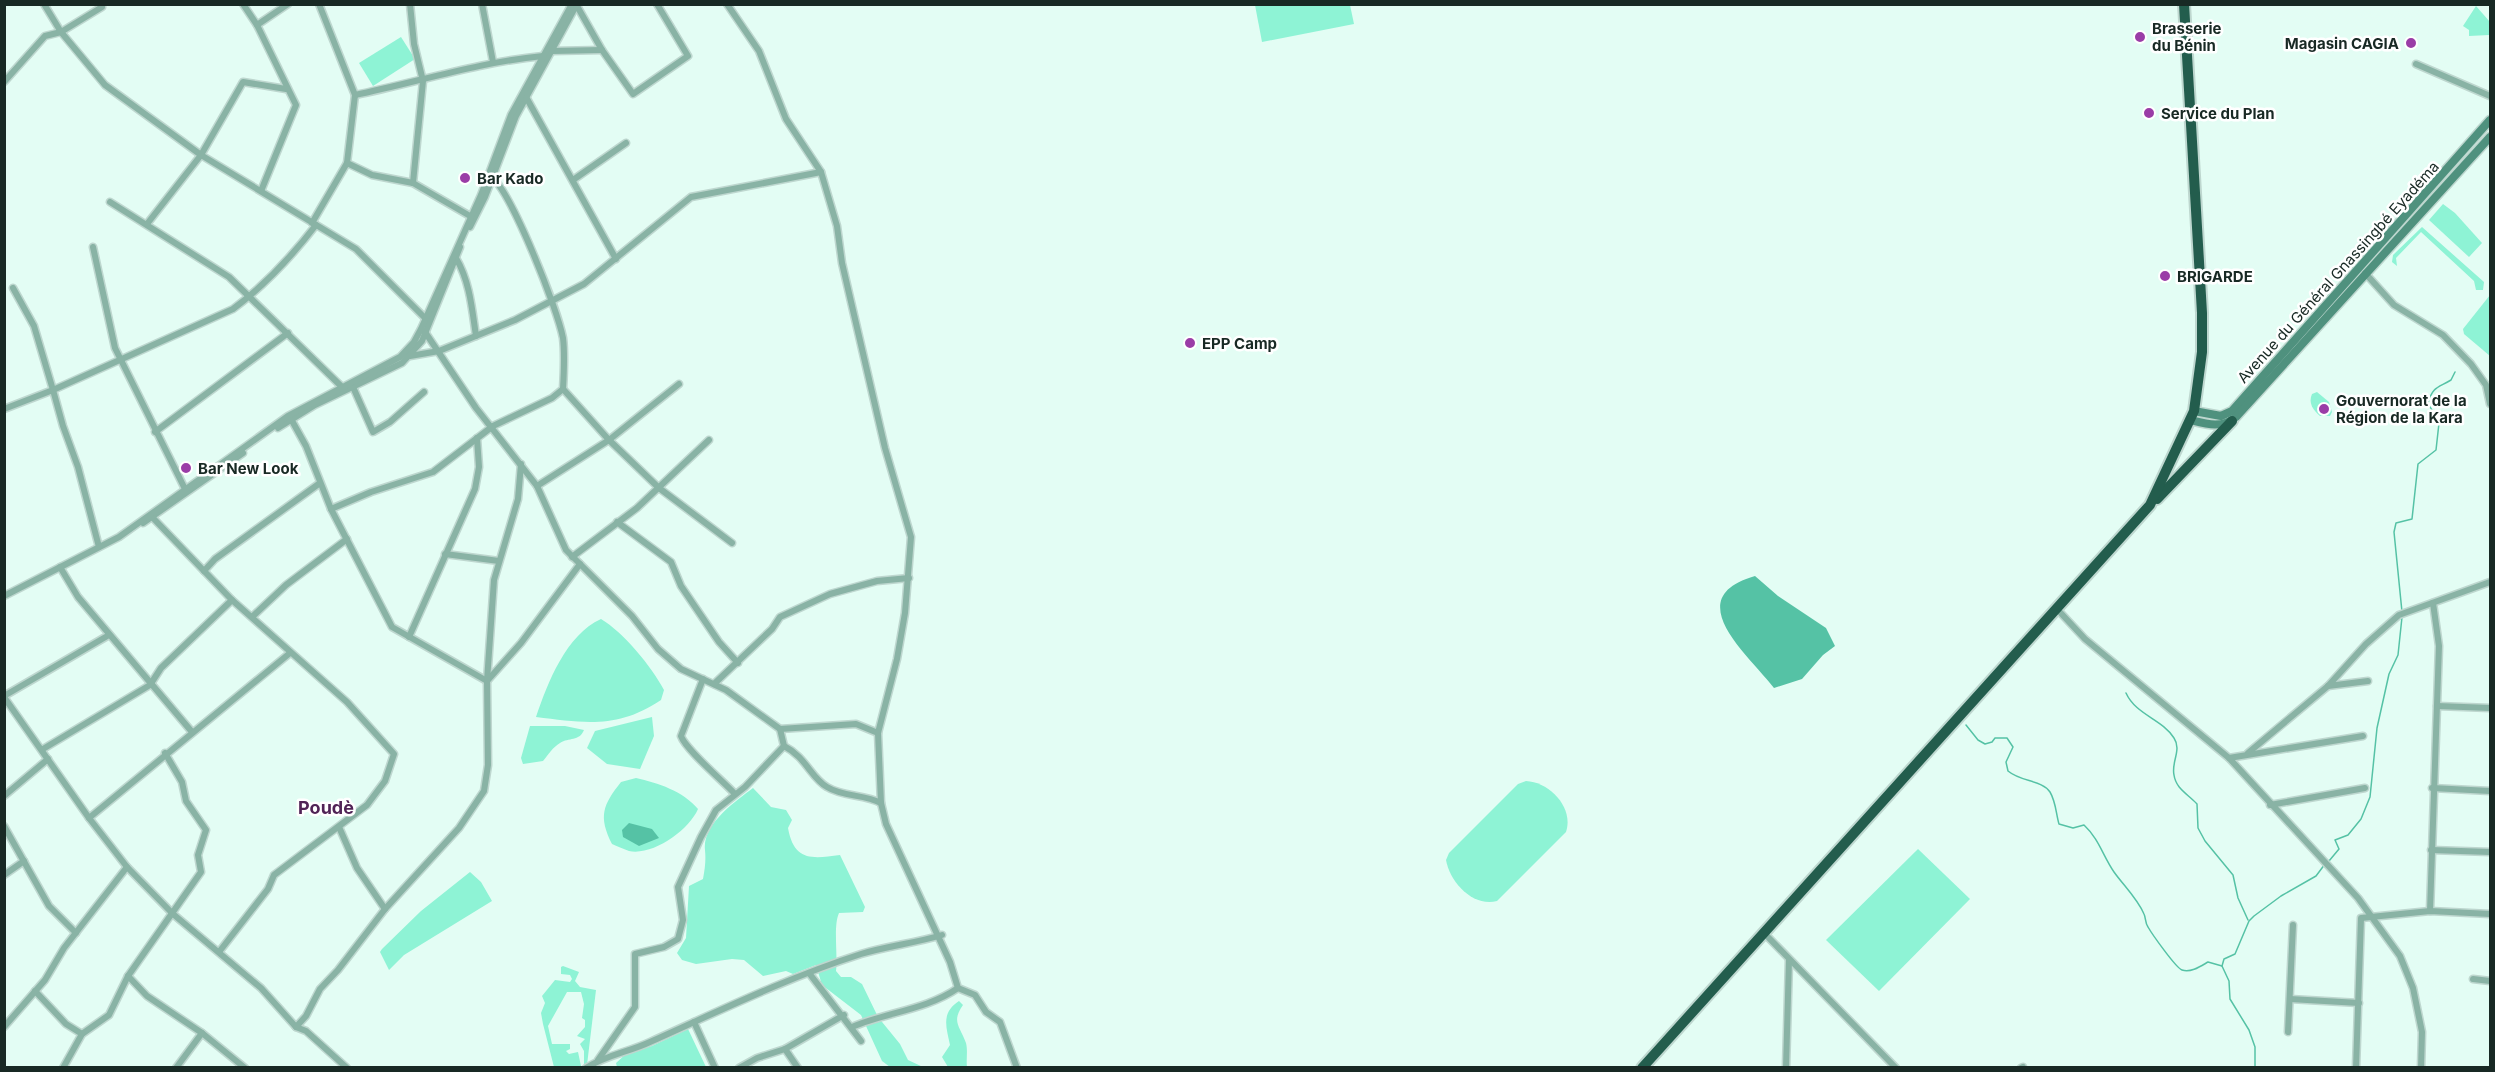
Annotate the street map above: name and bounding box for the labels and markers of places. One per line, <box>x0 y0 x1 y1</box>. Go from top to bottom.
place label: Brasserie du Bénin <box>2152 19 2222 55</box>
marker: Brasserie du Bénin <box>2133 30 2147 44</box>
place label: Magasin CAGIA <box>2285 34 2399 53</box>
marker: Magasin CAGIA <box>2404 36 2418 50</box>
place label: Service du Plan <box>2161 104 2275 123</box>
marker: Service du Plan <box>2142 106 2156 120</box>
place label: Bar Kado <box>477 169 543 188</box>
marker: Bar Kado <box>458 171 472 185</box>
place label: BRIGARDE <box>2177 267 2253 286</box>
marker: BRIGARDE <box>2158 269 2172 283</box>
place label: EPP Camp <box>1202 334 1277 353</box>
marker: EPP Camp <box>1183 336 1197 350</box>
place label: Gouvernorat de la Région de la Kara <box>2336 391 2467 427</box>
marker: Gouvernorat de la Région de la Kara <box>2317 402 2331 416</box>
place label: Bar New Look <box>198 459 299 478</box>
marker: Bar New Look <box>179 461 193 475</box>

